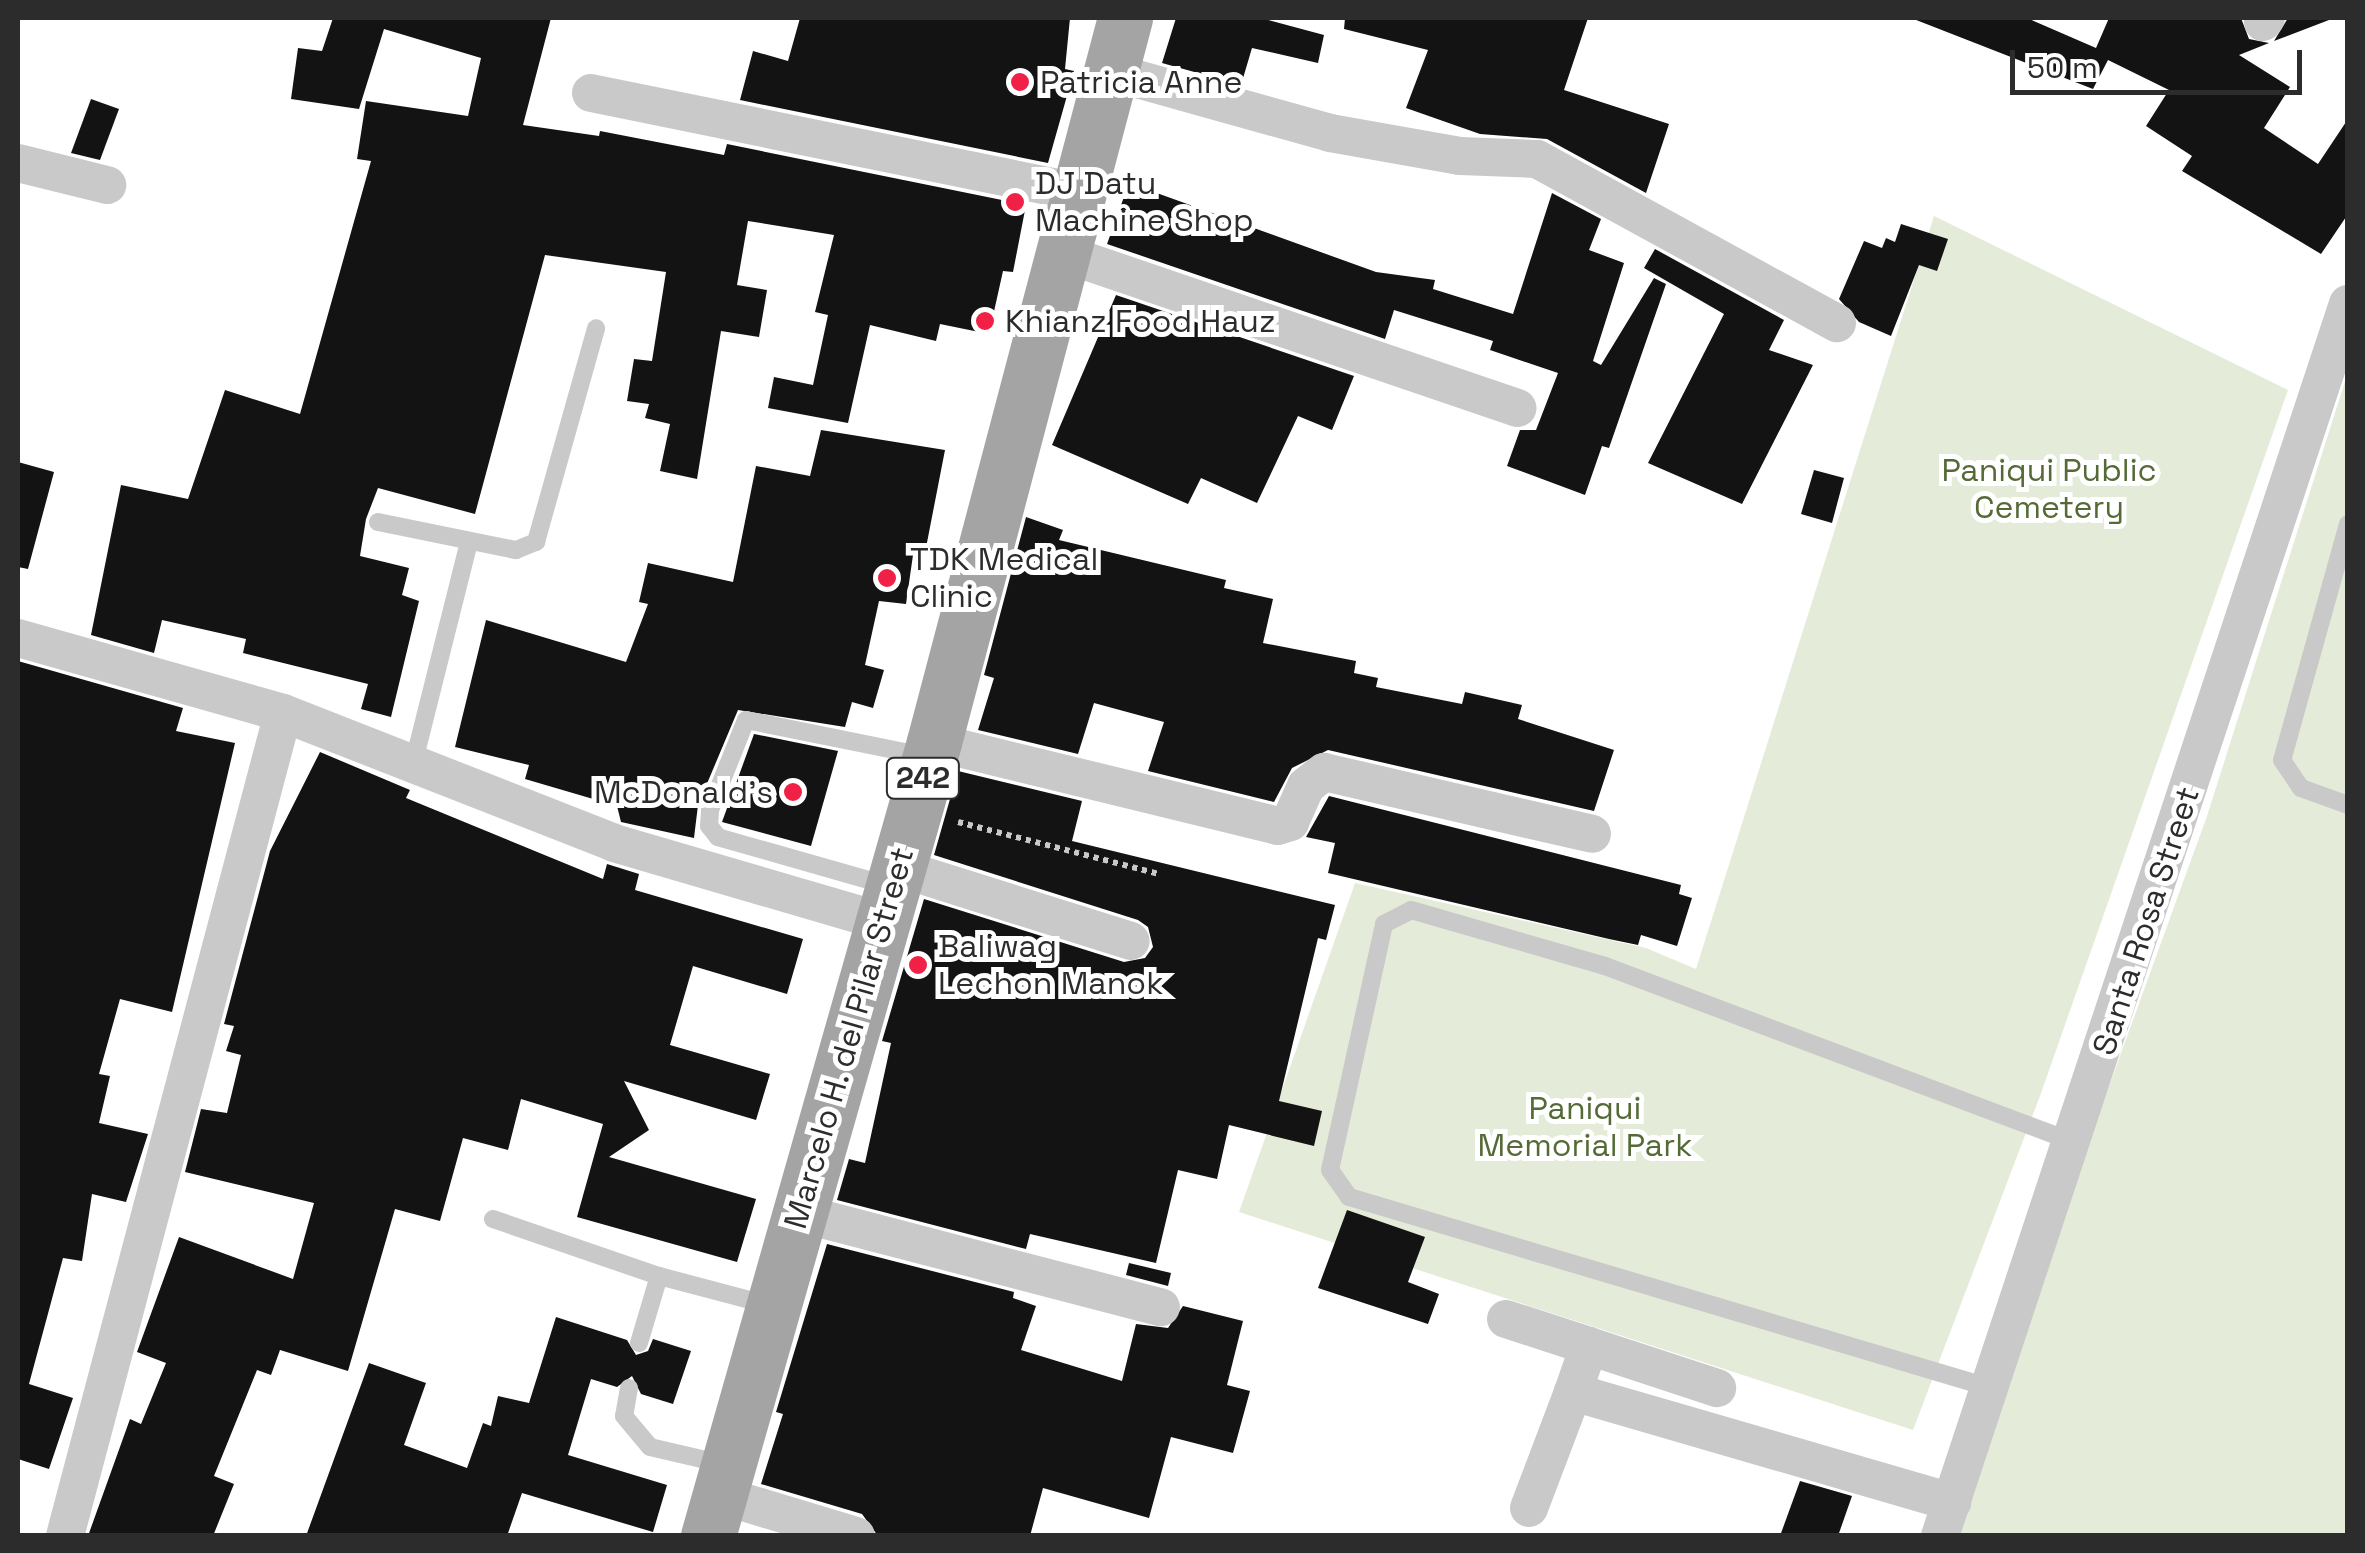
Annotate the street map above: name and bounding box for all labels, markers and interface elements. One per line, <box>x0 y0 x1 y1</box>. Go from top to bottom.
scale bar <box>2015 30 2308 92</box>
text: 50 m <box>2027 48 2098 87</box>
place label: Patricia Anne <box>1040 63 1243 101</box>
marker: Patricia Anne <box>1009 71 1031 93</box>
place label: DJ Datu Machine Shop <box>1035 165 1254 240</box>
marker: DJ Datu Machine Shop <box>1004 191 1026 213</box>
place label: Khianz Food Hauz <box>1005 302 1276 340</box>
marker: Khianz Food Hauz <box>974 310 996 332</box>
park label: Paniqui Public Cemetery <box>1941 452 2157 527</box>
place label: TDK Medical Clinic <box>910 541 1098 616</box>
marker: TDK Medical Clinic <box>874 565 900 591</box>
road number: 242 <box>886 753 960 803</box>
place label: McDonald's <box>594 773 773 811</box>
marker: McDonald's <box>782 781 804 803</box>
street label: Santa Rosa Street <box>2085 782 2207 1060</box>
street label: Marcelo H. del Pilar Street <box>776 842 922 1234</box>
place label: Baliwag Lechon Manok <box>938 928 1163 1003</box>
marker: Baliwag Lechon Manok <box>907 954 929 976</box>
park label: Paniqui Memorial Park <box>1478 1090 1692 1165</box>

